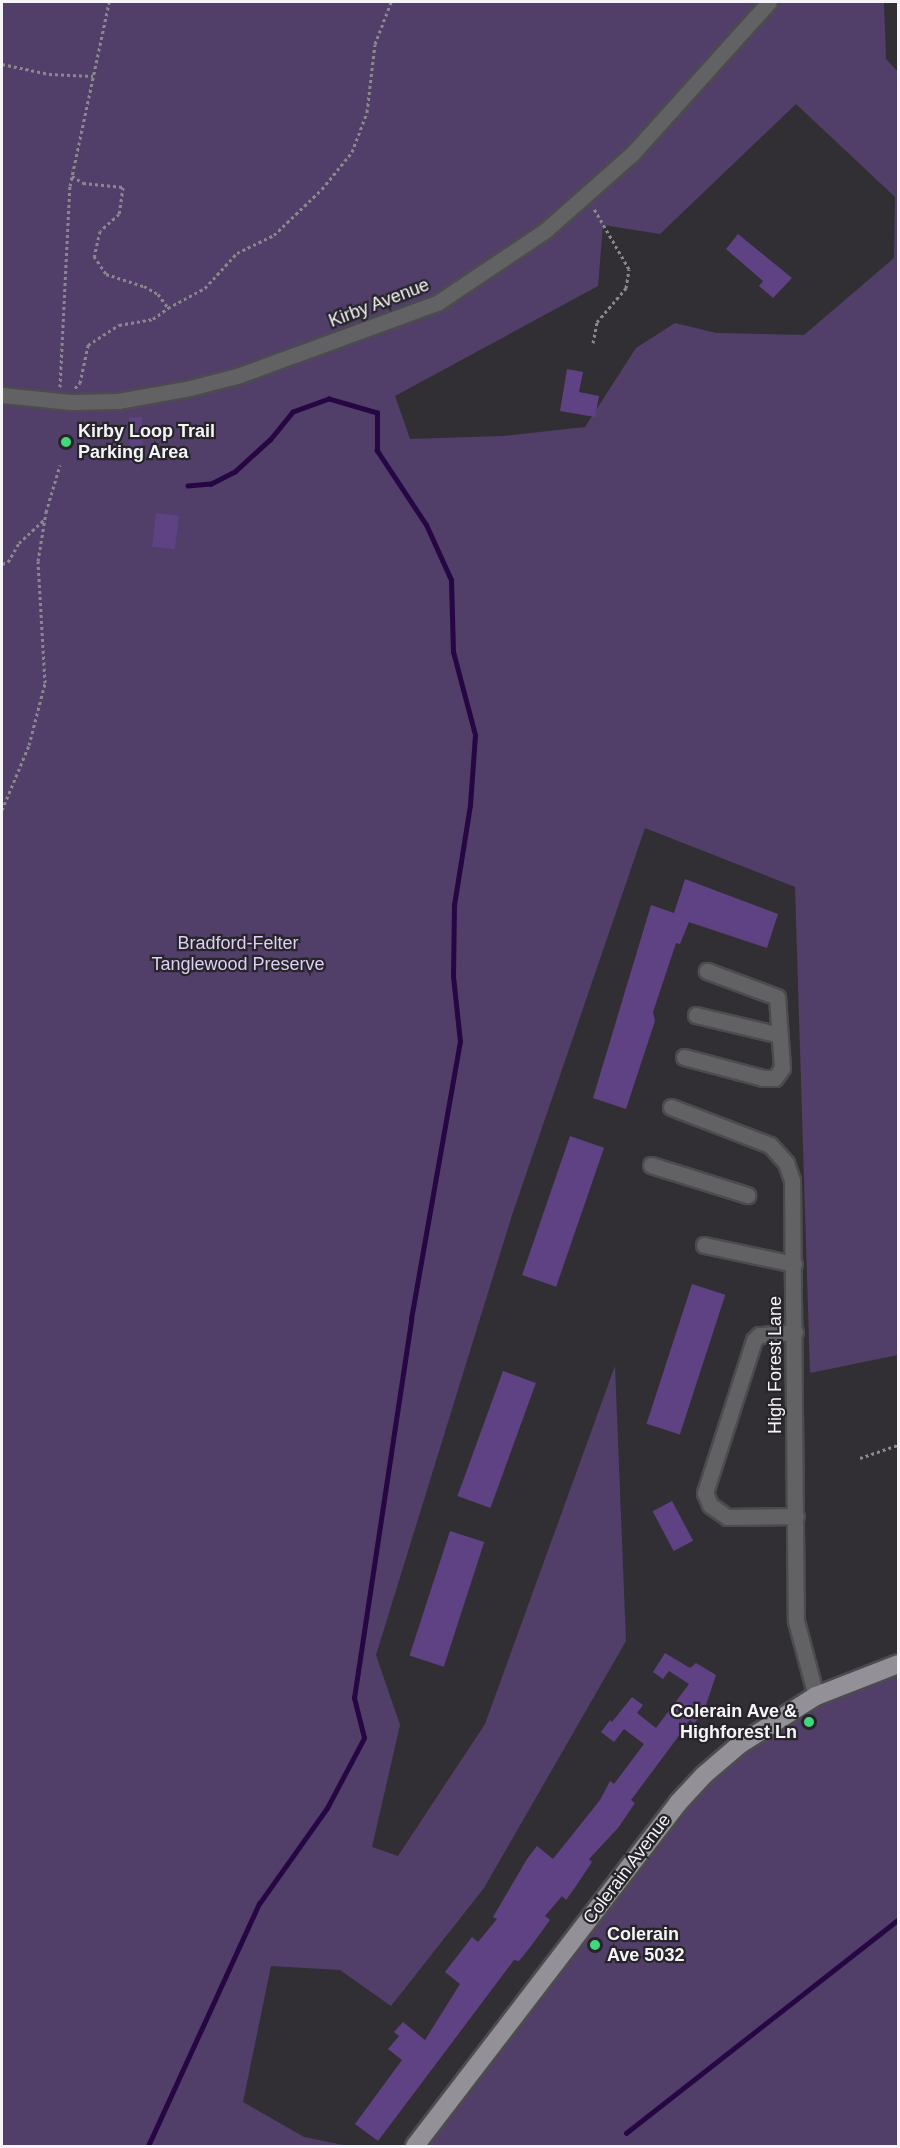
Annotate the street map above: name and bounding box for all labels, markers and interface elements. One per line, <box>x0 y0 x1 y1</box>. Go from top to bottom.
street label: Kirby Avenue <box>325 274 433 332</box>
place label: Kirby Loop Trail Parking Area <box>78 421 215 464</box>
marker: Kirby Loop Trail Parking Area <box>59 435 73 449</box>
park label: Bradford-Felter Tanglewood Preserve <box>151 933 325 976</box>
street label: High Forest Lane <box>764 1296 786 1434</box>
place label: Colerain Ave & Highforest Ln <box>670 1701 797 1744</box>
marker: Colerain Ave & Highforest Ln <box>802 1715 816 1729</box>
street label: Colerain Avenue <box>578 1809 676 1929</box>
place label: Colerain Ave 5032 <box>607 1924 684 1966</box>
marker: Colerain Ave 5032 <box>588 1938 602 1952</box>

